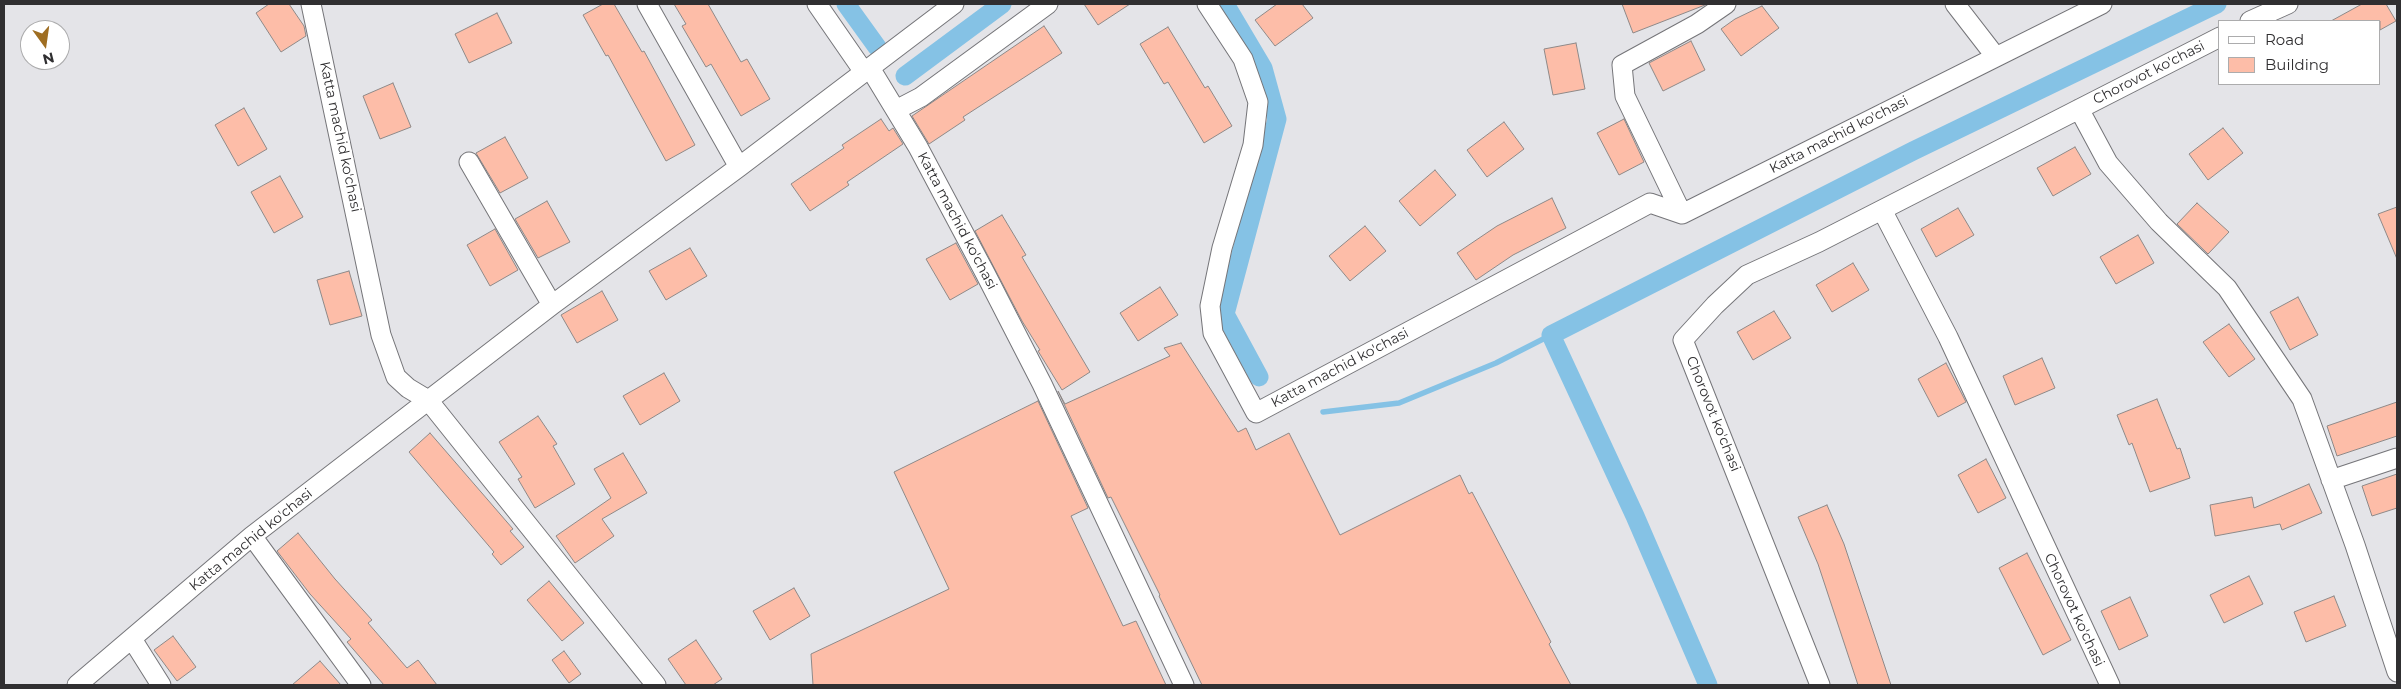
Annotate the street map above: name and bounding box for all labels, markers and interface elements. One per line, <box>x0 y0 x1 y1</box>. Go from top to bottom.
north arrow <box>20 20 70 70</box>
legend <box>2218 20 2381 85</box>
text: Road <box>2265 30 2304 49</box>
street label: Chorovot ko'chasi <box>2090 38 2208 108</box>
text: N <box>41 48 56 69</box>
text: Building <box>2265 55 2329 74</box>
street label: Katta machid ko'chasi <box>316 60 364 214</box>
street label: Katta machid ko'chasi <box>1767 93 1911 177</box>
street label: Katta machid ko'chasi <box>914 149 1000 293</box>
street label: Katta machid ko'chasi <box>1268 325 1412 411</box>
street label: Chorovot ko'chasi <box>1682 354 1744 474</box>
street label: Katta machid ko'chasi <box>186 485 316 595</box>
street label: Chorovot ko'chasi <box>2040 551 2108 669</box>

